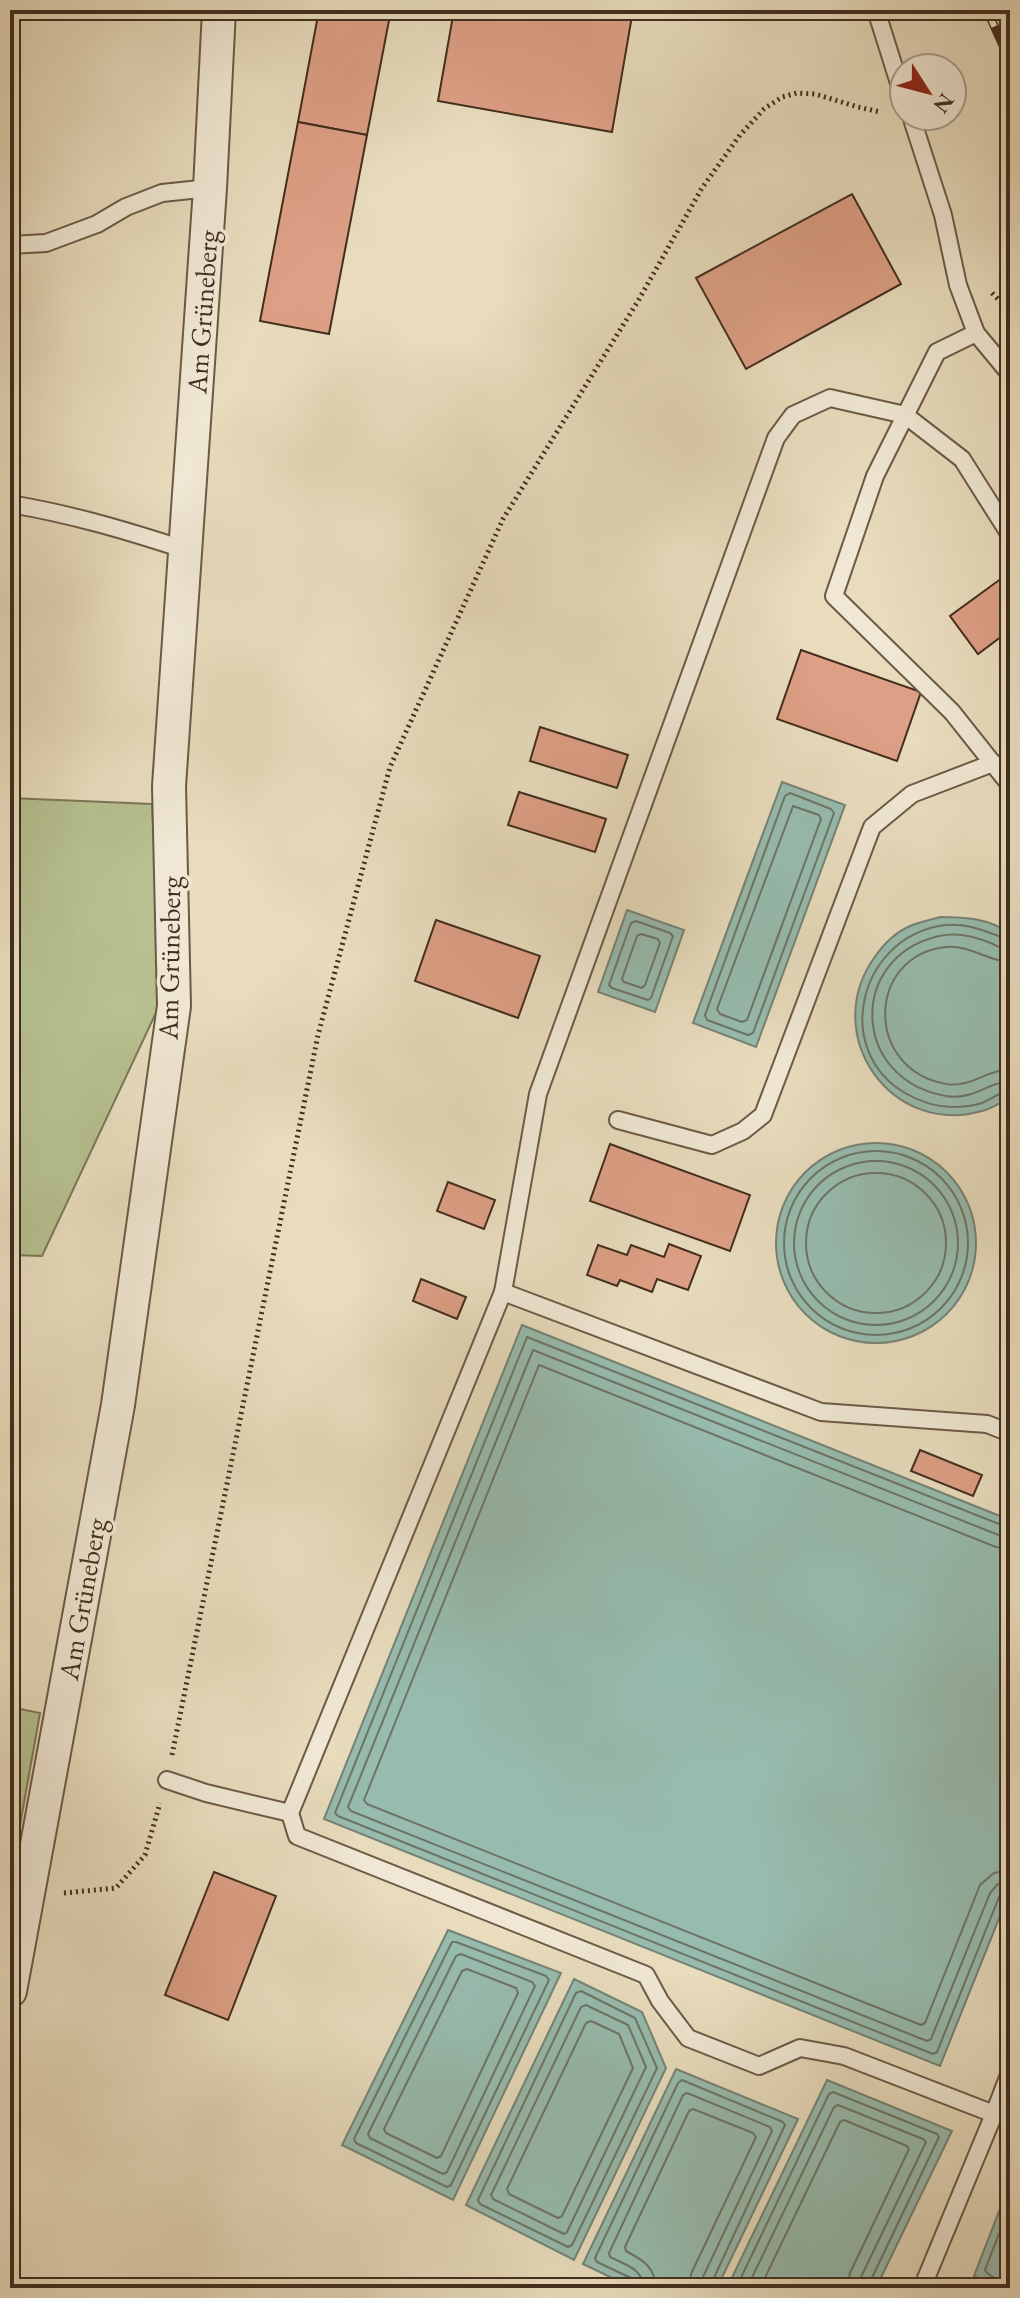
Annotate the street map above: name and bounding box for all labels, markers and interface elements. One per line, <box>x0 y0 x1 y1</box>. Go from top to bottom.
north arrow <box>888 52 968 132</box>
text: N <box>927 88 961 119</box>
street label: Am Grüneberg <box>178 228 226 396</box>
street label: Am Grüneberg <box>150 875 188 1041</box>
street label: Am Grüneberg <box>50 1514 114 1684</box>

